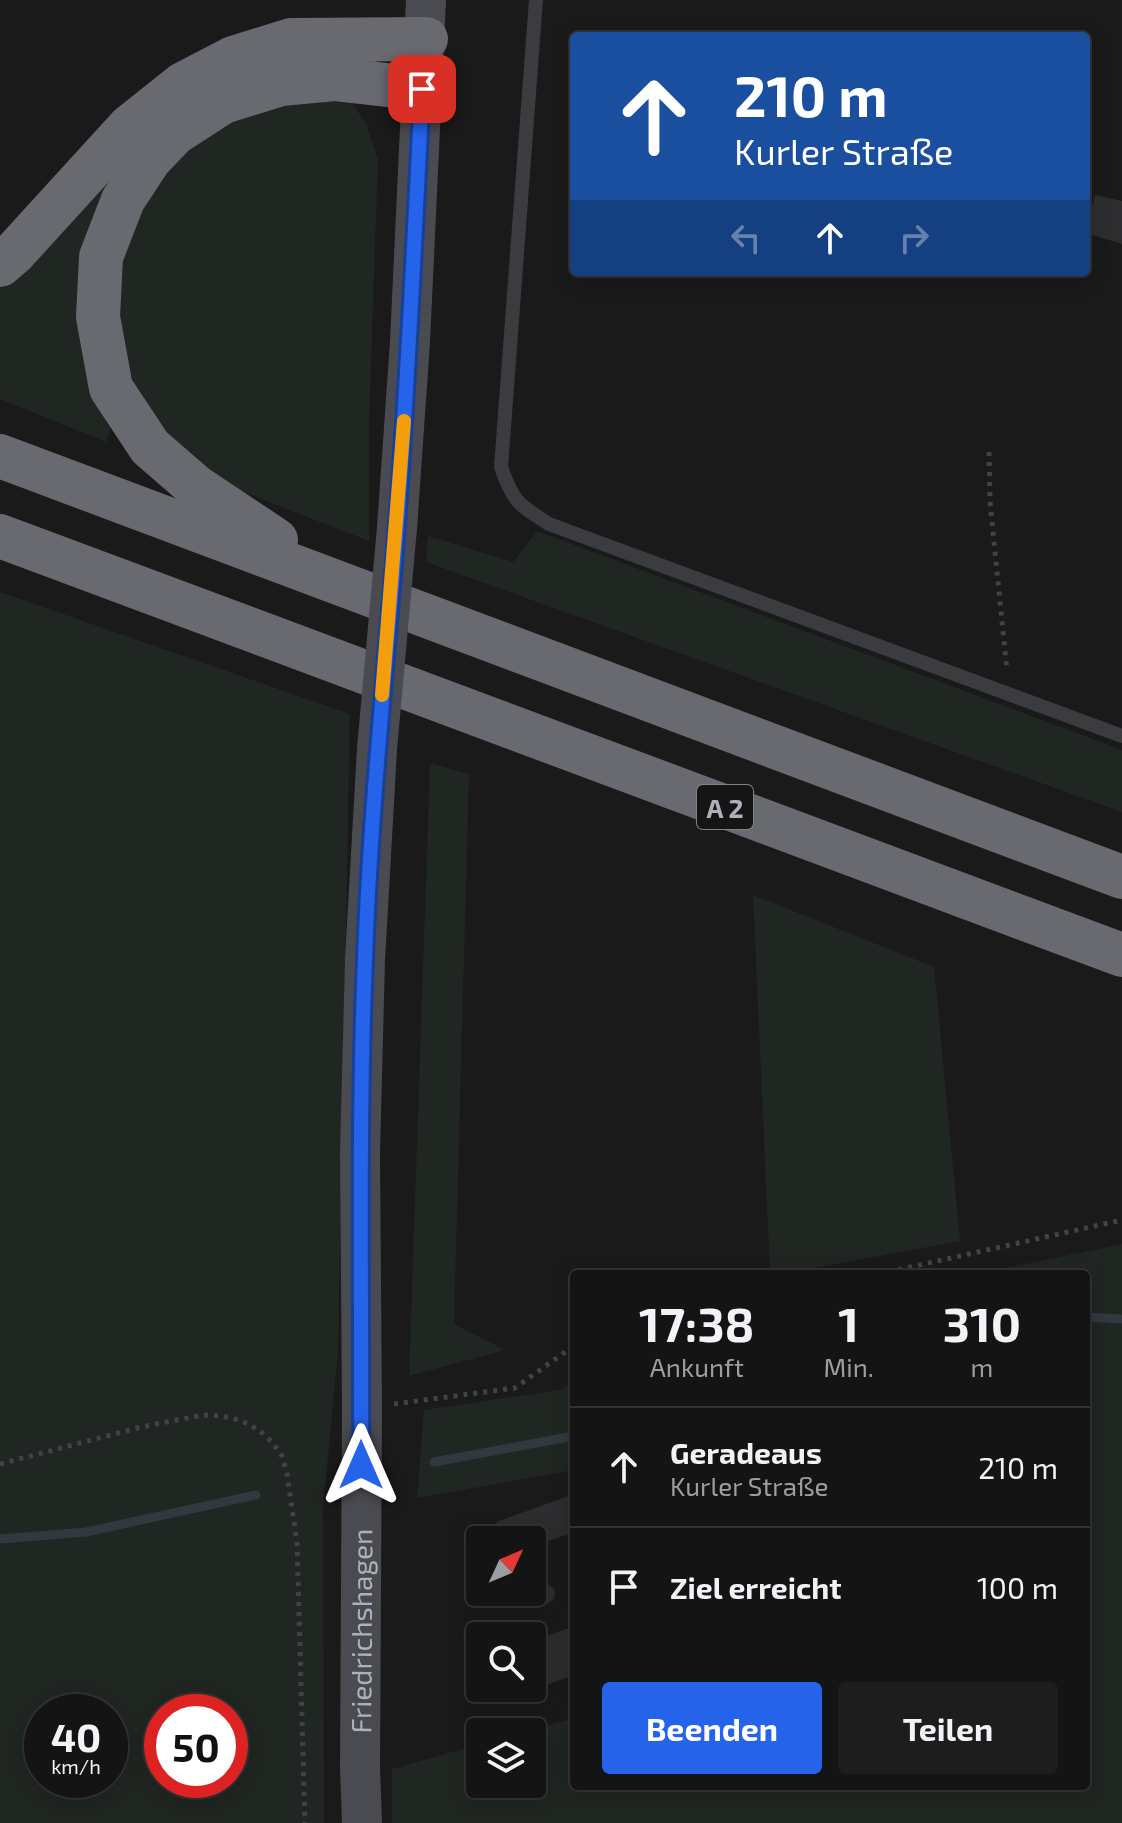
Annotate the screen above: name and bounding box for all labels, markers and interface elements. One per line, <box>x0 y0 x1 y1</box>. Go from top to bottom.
pin <box>388 55 456 123</box>
text: 210 m <box>734 61 888 128</box>
icon: ahead <box>602 64 706 168</box>
icon: arrive <box>400 67 444 111</box>
text: Kurler Straße <box>734 129 953 172</box>
icon: left <box>724 216 768 260</box>
icon: ahead <box>808 216 852 260</box>
icon: right <box>892 216 936 260</box>
road number: A 2 <box>697 785 753 829</box>
text: 17:38 <box>639 1294 755 1352</box>
text: 1 <box>838 1294 859 1352</box>
text: 310 <box>943 1294 1021 1352</box>
text: Ankunft <box>650 1351 744 1382</box>
text: Min. <box>823 1351 874 1382</box>
text: m <box>971 1351 993 1382</box>
position arrow <box>319 1423 403 1507</box>
text: Geradeaus <box>670 1434 822 1470</box>
icon: ahead <box>602 1445 646 1489</box>
text: 210 m <box>978 1449 1058 1485</box>
text: Kurler Straße <box>670 1470 828 1501</box>
north arrow <box>466 1526 546 1606</box>
map controls <box>466 1526 546 1798</box>
street label: Friedrichshagen <box>343 1529 378 1734</box>
icon: arrive <box>602 1565 646 1609</box>
text: Ziel erreicht <box>670 1569 842 1605</box>
text: 100 m <box>977 1569 1058 1605</box>
button: search <box>466 1622 546 1702</box>
button: Beenden <box>602 1682 822 1774</box>
button: Teilen <box>838 1682 1058 1774</box>
speed limit sign: 50 <box>144 1694 248 1798</box>
text: 40 <box>51 1712 101 1760</box>
button: layers <box>466 1718 546 1798</box>
text: km/h <box>51 1754 101 1778</box>

